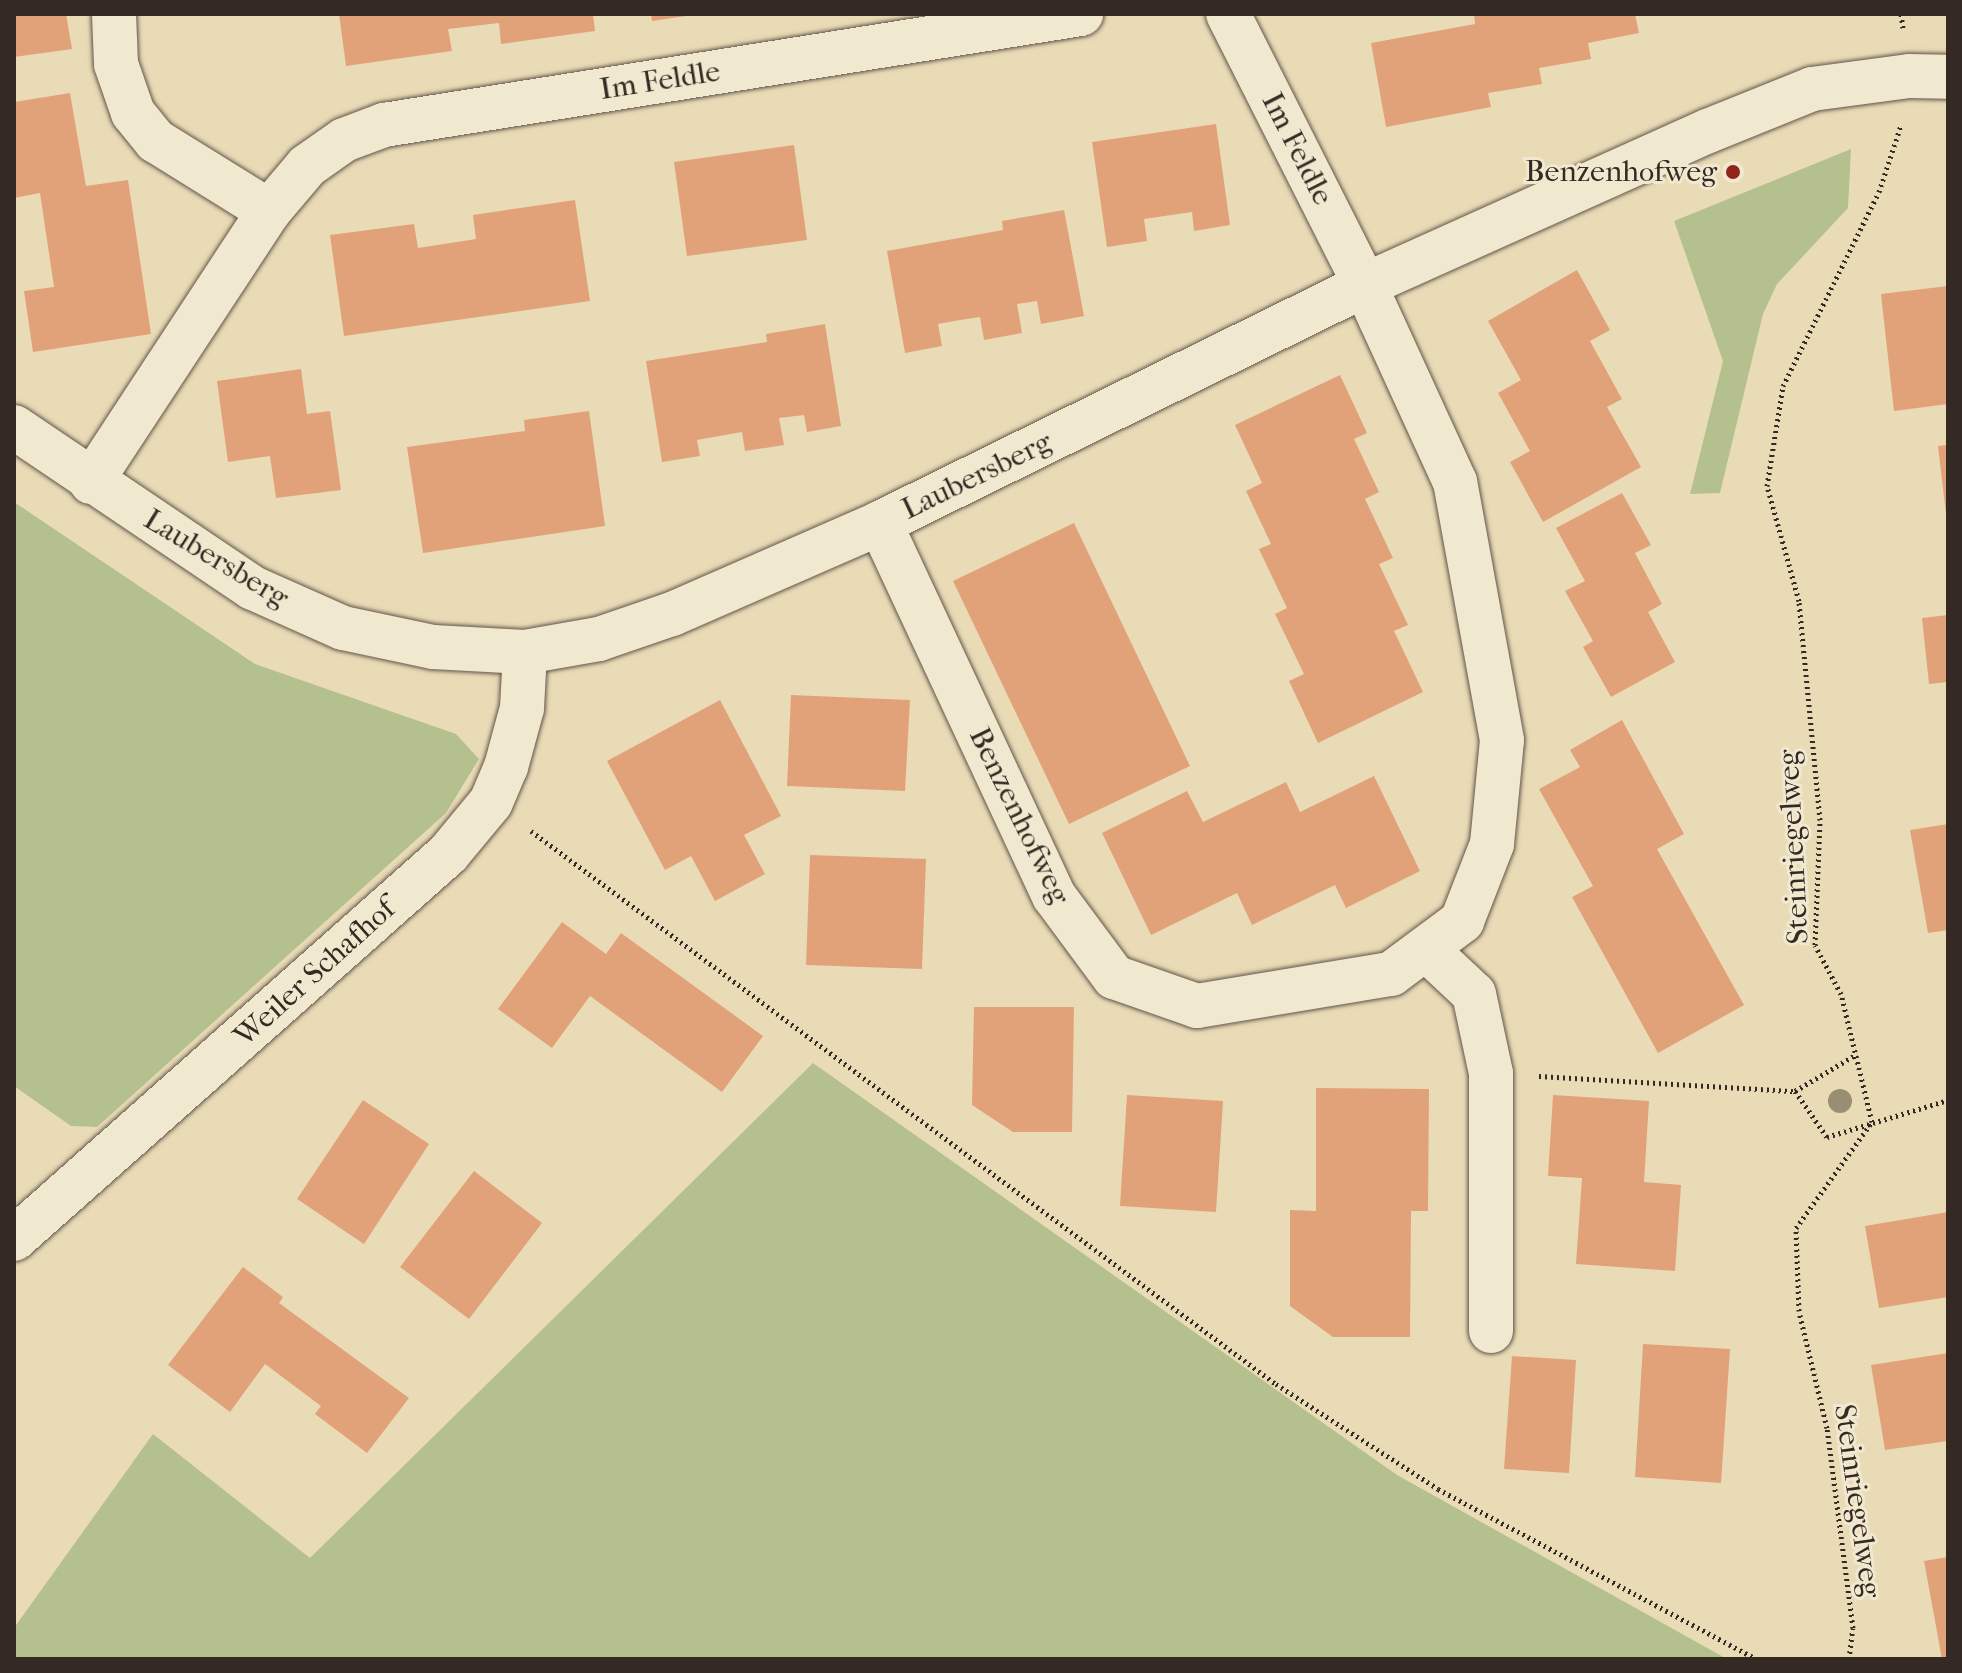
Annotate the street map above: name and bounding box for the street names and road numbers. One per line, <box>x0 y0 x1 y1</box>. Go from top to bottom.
street label: Im Feldle <box>597 54 723 108</box>
street label: Im Feldle <box>1253 87 1341 211</box>
street label: Laubersberg <box>896 424 1058 528</box>
street label: Laubersberg <box>137 502 295 616</box>
street label: Benzenhofweg <box>961 722 1077 910</box>
street label: Steinriegelweg <box>1771 749 1817 945</box>
street label: Weiler Schafhof <box>227 891 403 1055</box>
street label: Steinriegelweg <box>1826 1402 1888 1600</box>

